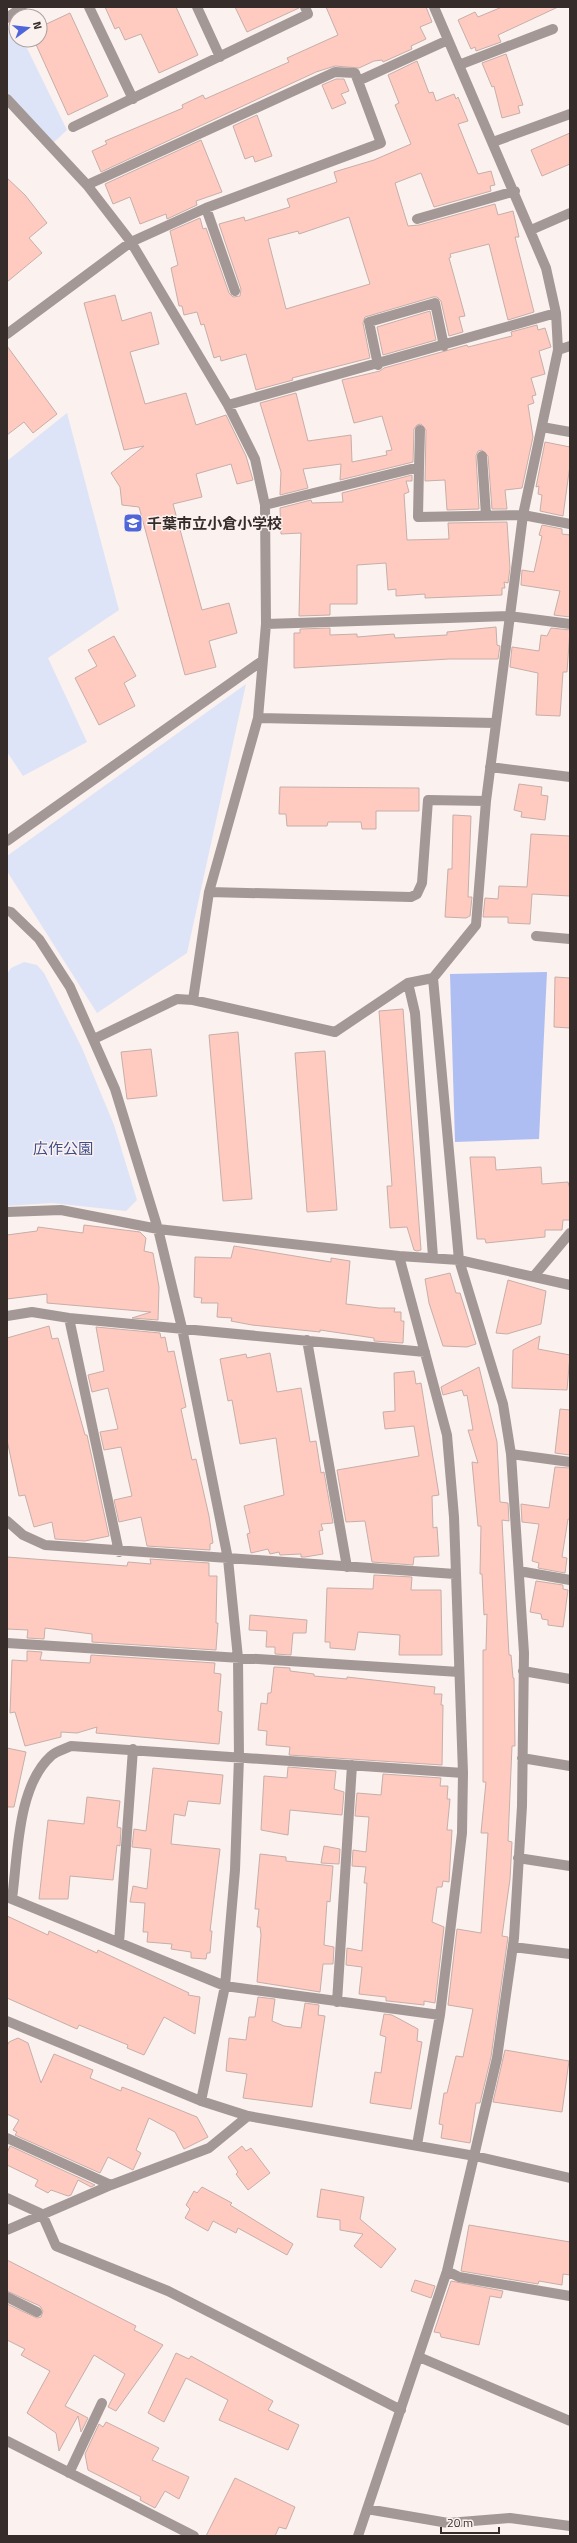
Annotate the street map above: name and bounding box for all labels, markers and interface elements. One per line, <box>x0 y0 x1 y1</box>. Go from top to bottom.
north arrow <box>8 8 48 48</box>
text: N <box>29 20 46 31</box>
school or university icon: 千葉市立小倉小学校 <box>122 512 144 534</box>
place label: 千葉市立小倉小学校 <box>147 512 282 535</box>
park label: 広作公園 <box>33 1137 93 1160</box>
scale bar <box>441 2509 499 2535</box>
text: 20 m <box>447 2513 473 2532</box>

